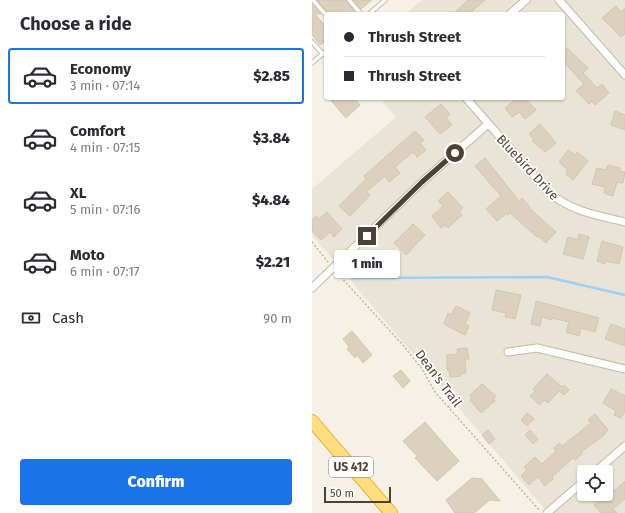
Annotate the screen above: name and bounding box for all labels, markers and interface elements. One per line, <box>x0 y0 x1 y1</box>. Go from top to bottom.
text: Choose a ride <box>20 13 132 35</box>
text: Thrush Street <box>368 28 461 46</box>
icon: car <box>22 58 58 94</box>
text: Economy <box>70 60 131 78</box>
text: $2.85 <box>253 67 290 85</box>
text: Thrush Street <box>368 67 461 85</box>
text: 3 min · 07:14 <box>70 78 140 93</box>
icon: car <box>22 120 58 156</box>
text: Comfort <box>70 122 126 140</box>
text: $3.84 <box>253 129 290 147</box>
street label: Bluebird Drive <box>493 131 562 203</box>
text: 4 min · 07:15 <box>70 140 140 155</box>
route start <box>446 144 464 162</box>
icon: car <box>22 182 58 218</box>
text: XL <box>70 184 86 202</box>
text: $4.84 <box>252 191 290 209</box>
text: 5 min · 07:16 <box>70 202 140 217</box>
route end <box>358 227 376 245</box>
icon: car <box>22 244 58 280</box>
text: Moto <box>70 246 105 264</box>
callout: 1 min <box>334 250 400 278</box>
text: $2.21 <box>256 253 290 271</box>
text: 1 min <box>351 256 383 271</box>
text: 6 min · 07:17 <box>70 264 140 279</box>
icon: cash <box>20 307 42 329</box>
text: Cash <box>52 309 84 327</box>
text: 90 m <box>263 311 292 326</box>
street label: Dean's Trail <box>412 347 465 410</box>
road number: US 412 <box>329 457 373 477</box>
button: Confirm <box>20 459 292 505</box>
map controls <box>577 465 613 501</box>
button: locate <box>577 465 613 501</box>
scale bar <box>324 485 391 504</box>
text: 50 m <box>330 487 354 500</box>

